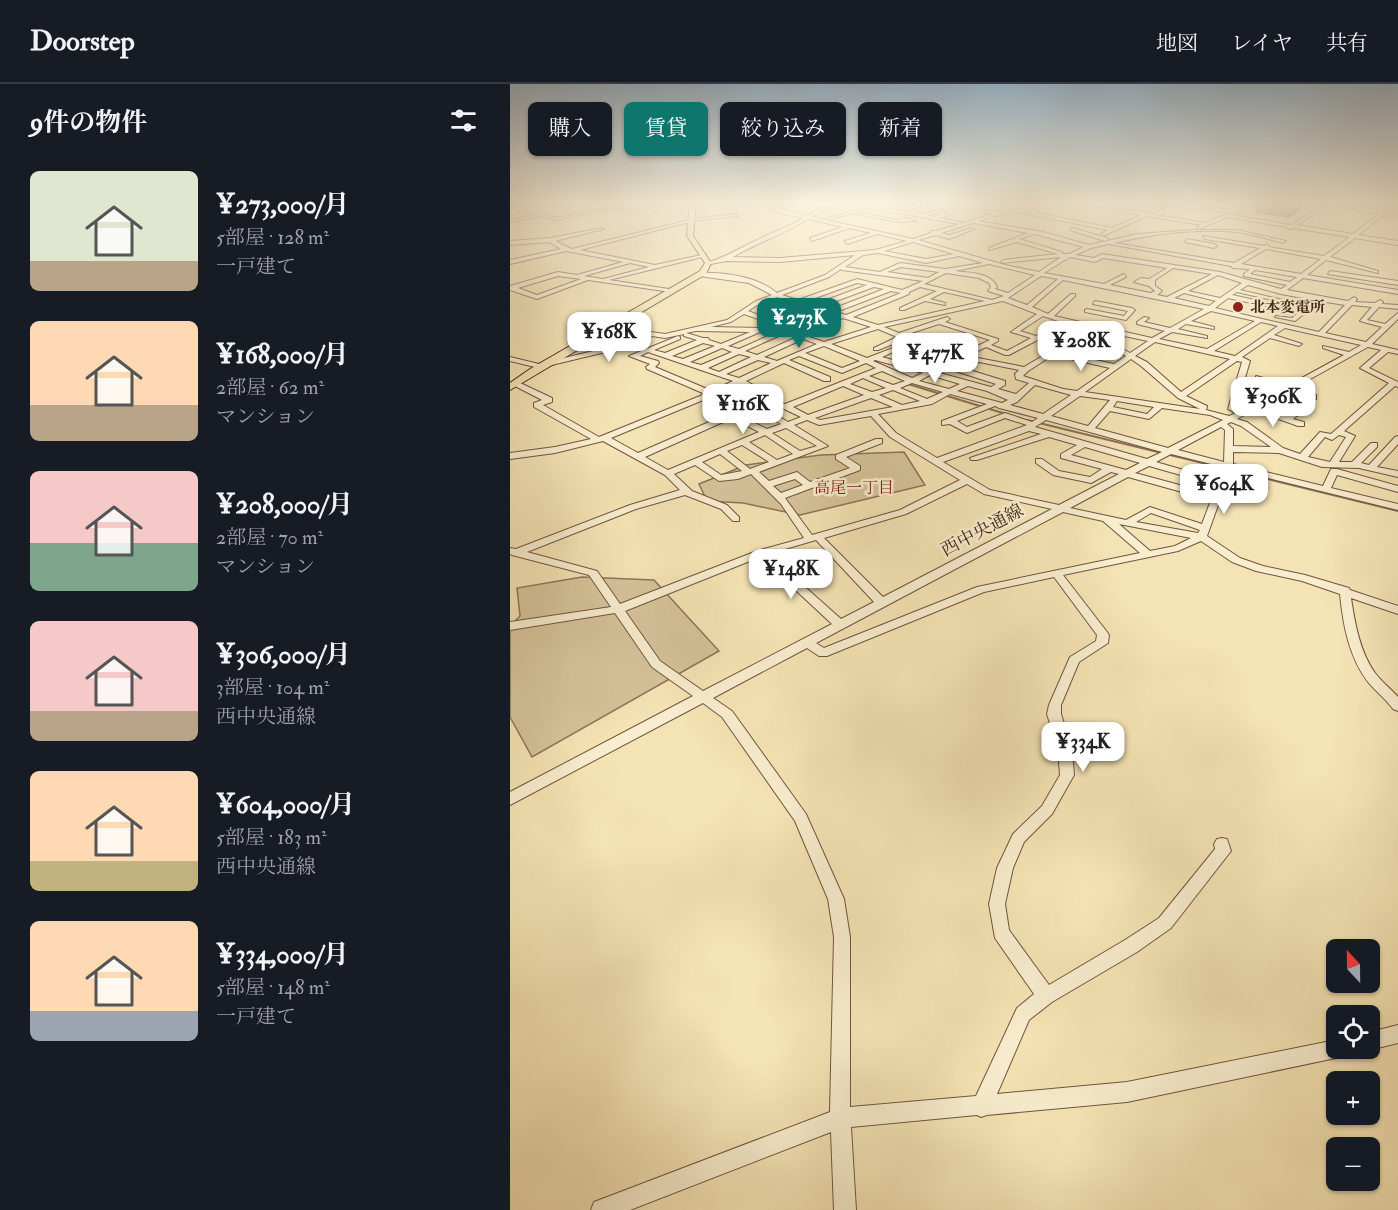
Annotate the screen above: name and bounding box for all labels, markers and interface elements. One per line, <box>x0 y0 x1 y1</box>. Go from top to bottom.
text: Doorstep <box>30 24 135 59</box>
text: 地図 <box>1156 30 1198 57</box>
text: レイヤ <box>1231 30 1293 57</box>
text: 共有 <box>1326 30 1368 57</box>
chip: 購入 <box>528 102 612 156</box>
chip: 賃貸 <box>624 102 708 156</box>
chip: 絞り込み <box>720 102 846 156</box>
chip: 新着 <box>858 102 942 156</box>
icon: filters <box>447 104 480 137</box>
text: 9件の物件 <box>30 107 147 139</box>
text: ¥273,000/月 <box>216 189 349 221</box>
icon: home <box>78 195 150 267</box>
text: 5部屋 · 128 m² <box>216 225 329 250</box>
text: 一戸建て <box>216 254 296 279</box>
pin: ¥273K <box>757 298 841 349</box>
place label: 北本変電所 <box>1250 298 1325 317</box>
marker: 北本変電所 <box>1231 300 1245 314</box>
text: ¥273K <box>771 305 827 330</box>
pin: ¥168K <box>567 312 651 363</box>
text: ¥168K <box>581 319 637 344</box>
pin: ¥208K <box>1039 321 1123 372</box>
text: ¥208K <box>1052 328 1110 353</box>
pin: ¥477K <box>893 333 977 384</box>
text: ¥168,000/月 <box>216 339 349 371</box>
text: ¥477K <box>906 340 964 365</box>
icon: home <box>78 345 150 417</box>
text: 2部屋 · 62 m² <box>216 375 324 400</box>
pin: ¥306K <box>1231 377 1315 428</box>
pin: ¥116K <box>701 384 785 435</box>
text: ¥306K <box>1244 384 1302 409</box>
text: ¥116K <box>716 391 770 416</box>
text: マンション <box>216 404 315 429</box>
pin: ¥604K <box>1182 464 1266 515</box>
text: ¥604K <box>1194 471 1254 496</box>
district label: 高尾一丁目 <box>814 478 894 498</box>
text: ¥208,000/月 <box>216 489 353 521</box>
icon: home <box>78 495 150 567</box>
street label: 西中央通線 <box>937 499 1027 562</box>
text: 2部屋 · 70 m² <box>216 525 323 550</box>
pin: ¥148K <box>749 549 833 600</box>
text: マンション <box>216 554 315 579</box>
text: ¥148K <box>763 556 819 581</box>
text: ¥306,000/月 <box>216 639 351 671</box>
icon: home <box>78 645 150 717</box>
text: 3部屋 · 104 m² <box>216 675 329 700</box>
text: 西中央通線 <box>216 704 316 729</box>
pin: ¥334K <box>1041 722 1125 773</box>
text: ¥334K <box>1055 729 1111 754</box>
text: ¥604,000/月 <box>216 789 355 821</box>
icon: home <box>78 795 150 867</box>
text: 5部屋 · 183 m² <box>216 825 327 850</box>
text: 西中央通線 <box>216 854 316 879</box>
text: ¥334,000/月 <box>216 939 349 971</box>
north arrow <box>1326 939 1380 993</box>
map controls <box>1326 939 1380 1191</box>
icon: home <box>78 945 150 1017</box>
text: 5部屋 · 148 m² <box>216 975 330 1000</box>
text: 一戸建て <box>216 1004 296 1029</box>
button: locate <box>1326 1005 1380 1059</box>
button: + <box>1326 1071 1380 1125</box>
button: − <box>1326 1137 1380 1191</box>

